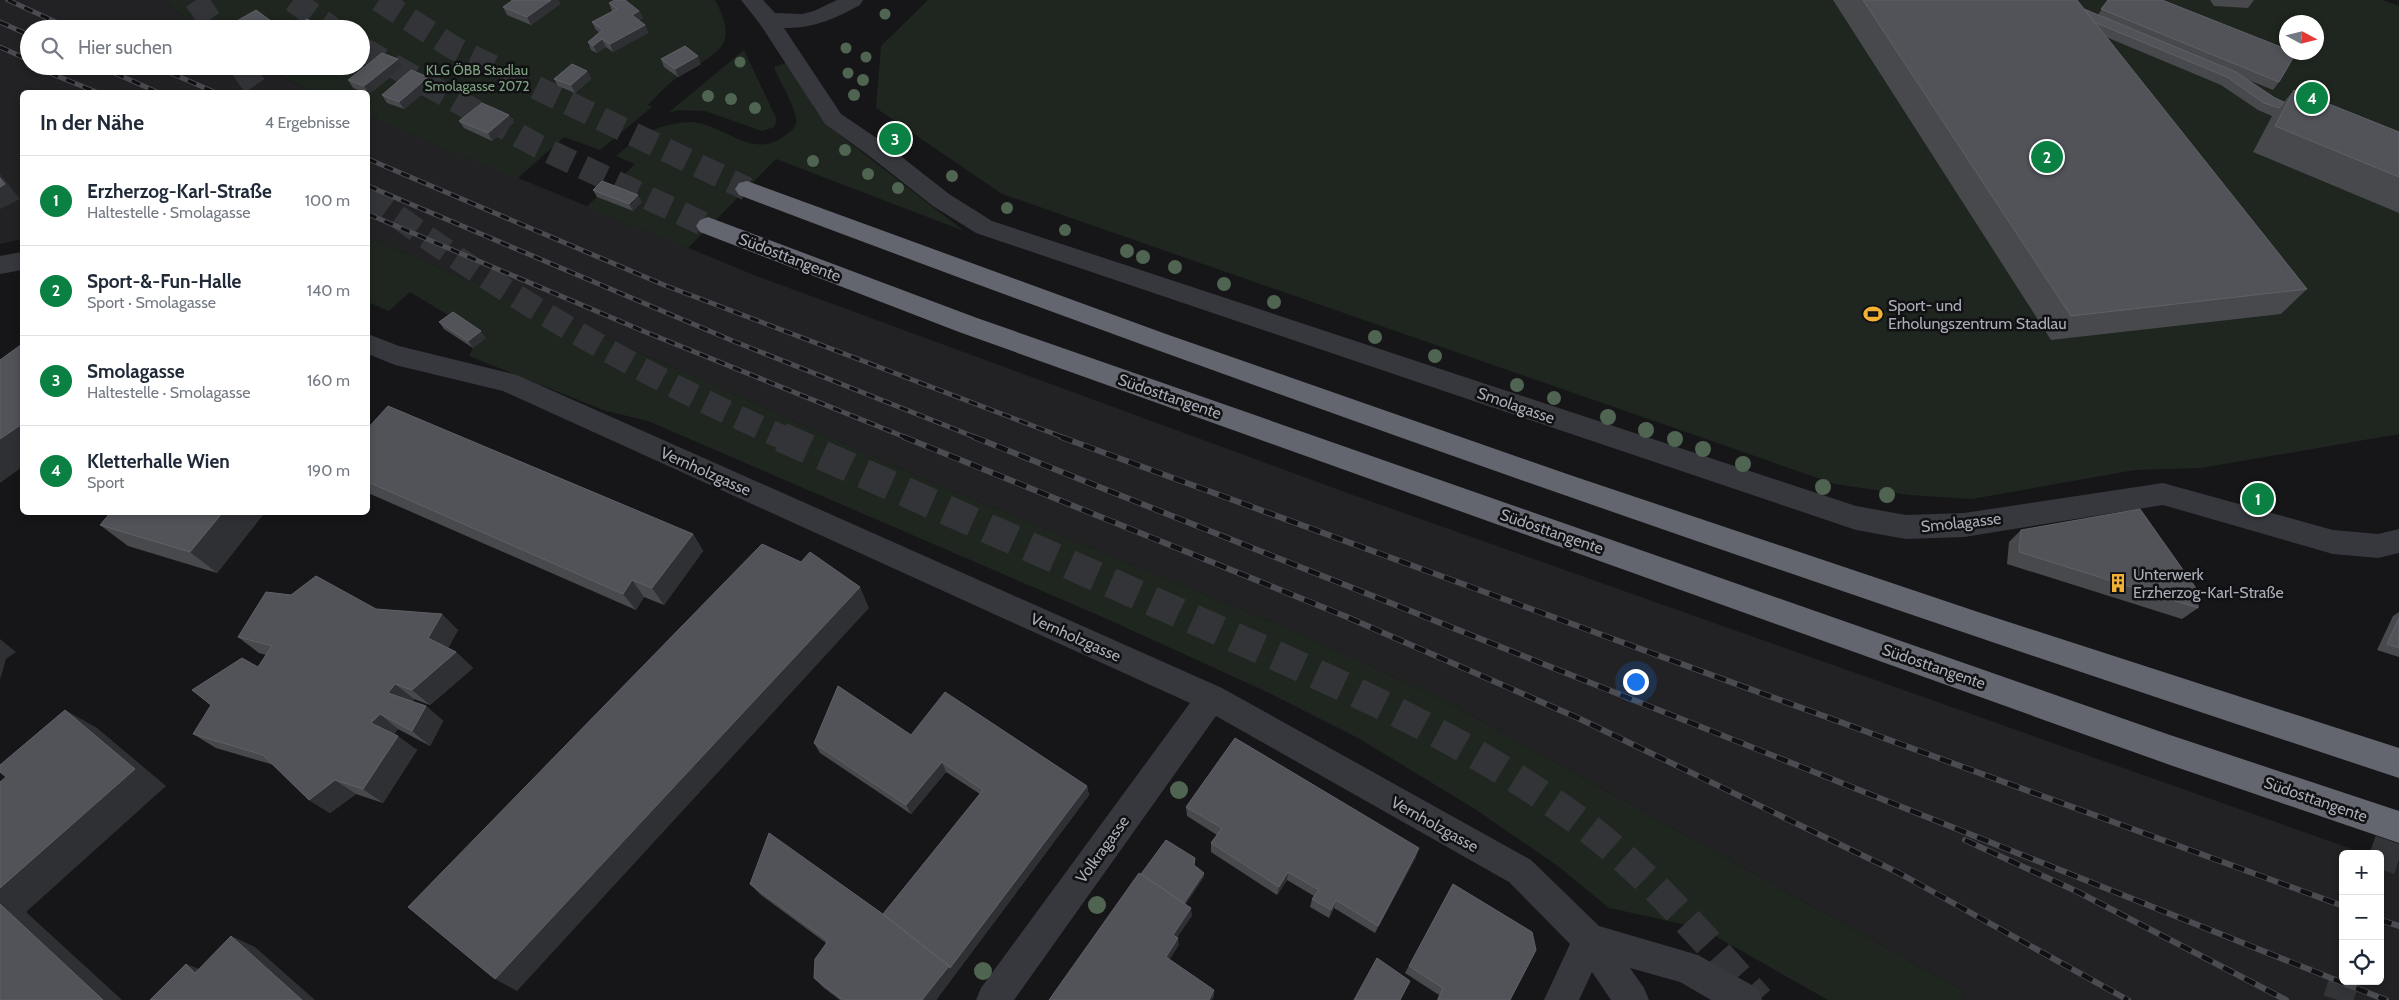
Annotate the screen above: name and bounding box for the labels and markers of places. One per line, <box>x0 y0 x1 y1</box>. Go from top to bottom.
pin: 4 <box>2296 79 2328 117</box>
pin: 3 <box>879 120 911 158</box>
pin: 2 <box>2031 138 2063 176</box>
place label: Sport- und Erholungszentrum Stadlau <box>1888 296 2067 333</box>
sports icon: Sport- und Erholungszentrum Stadlau <box>1862 303 1884 325</box>
pin: 1 <box>2242 480 2274 518</box>
place label: Unterwerk Erzherzog-Karl-Straße <box>2133 565 2284 602</box>
building icon: Unterwerk Erzherzog-Karl-Straße <box>2107 572 2129 594</box>

